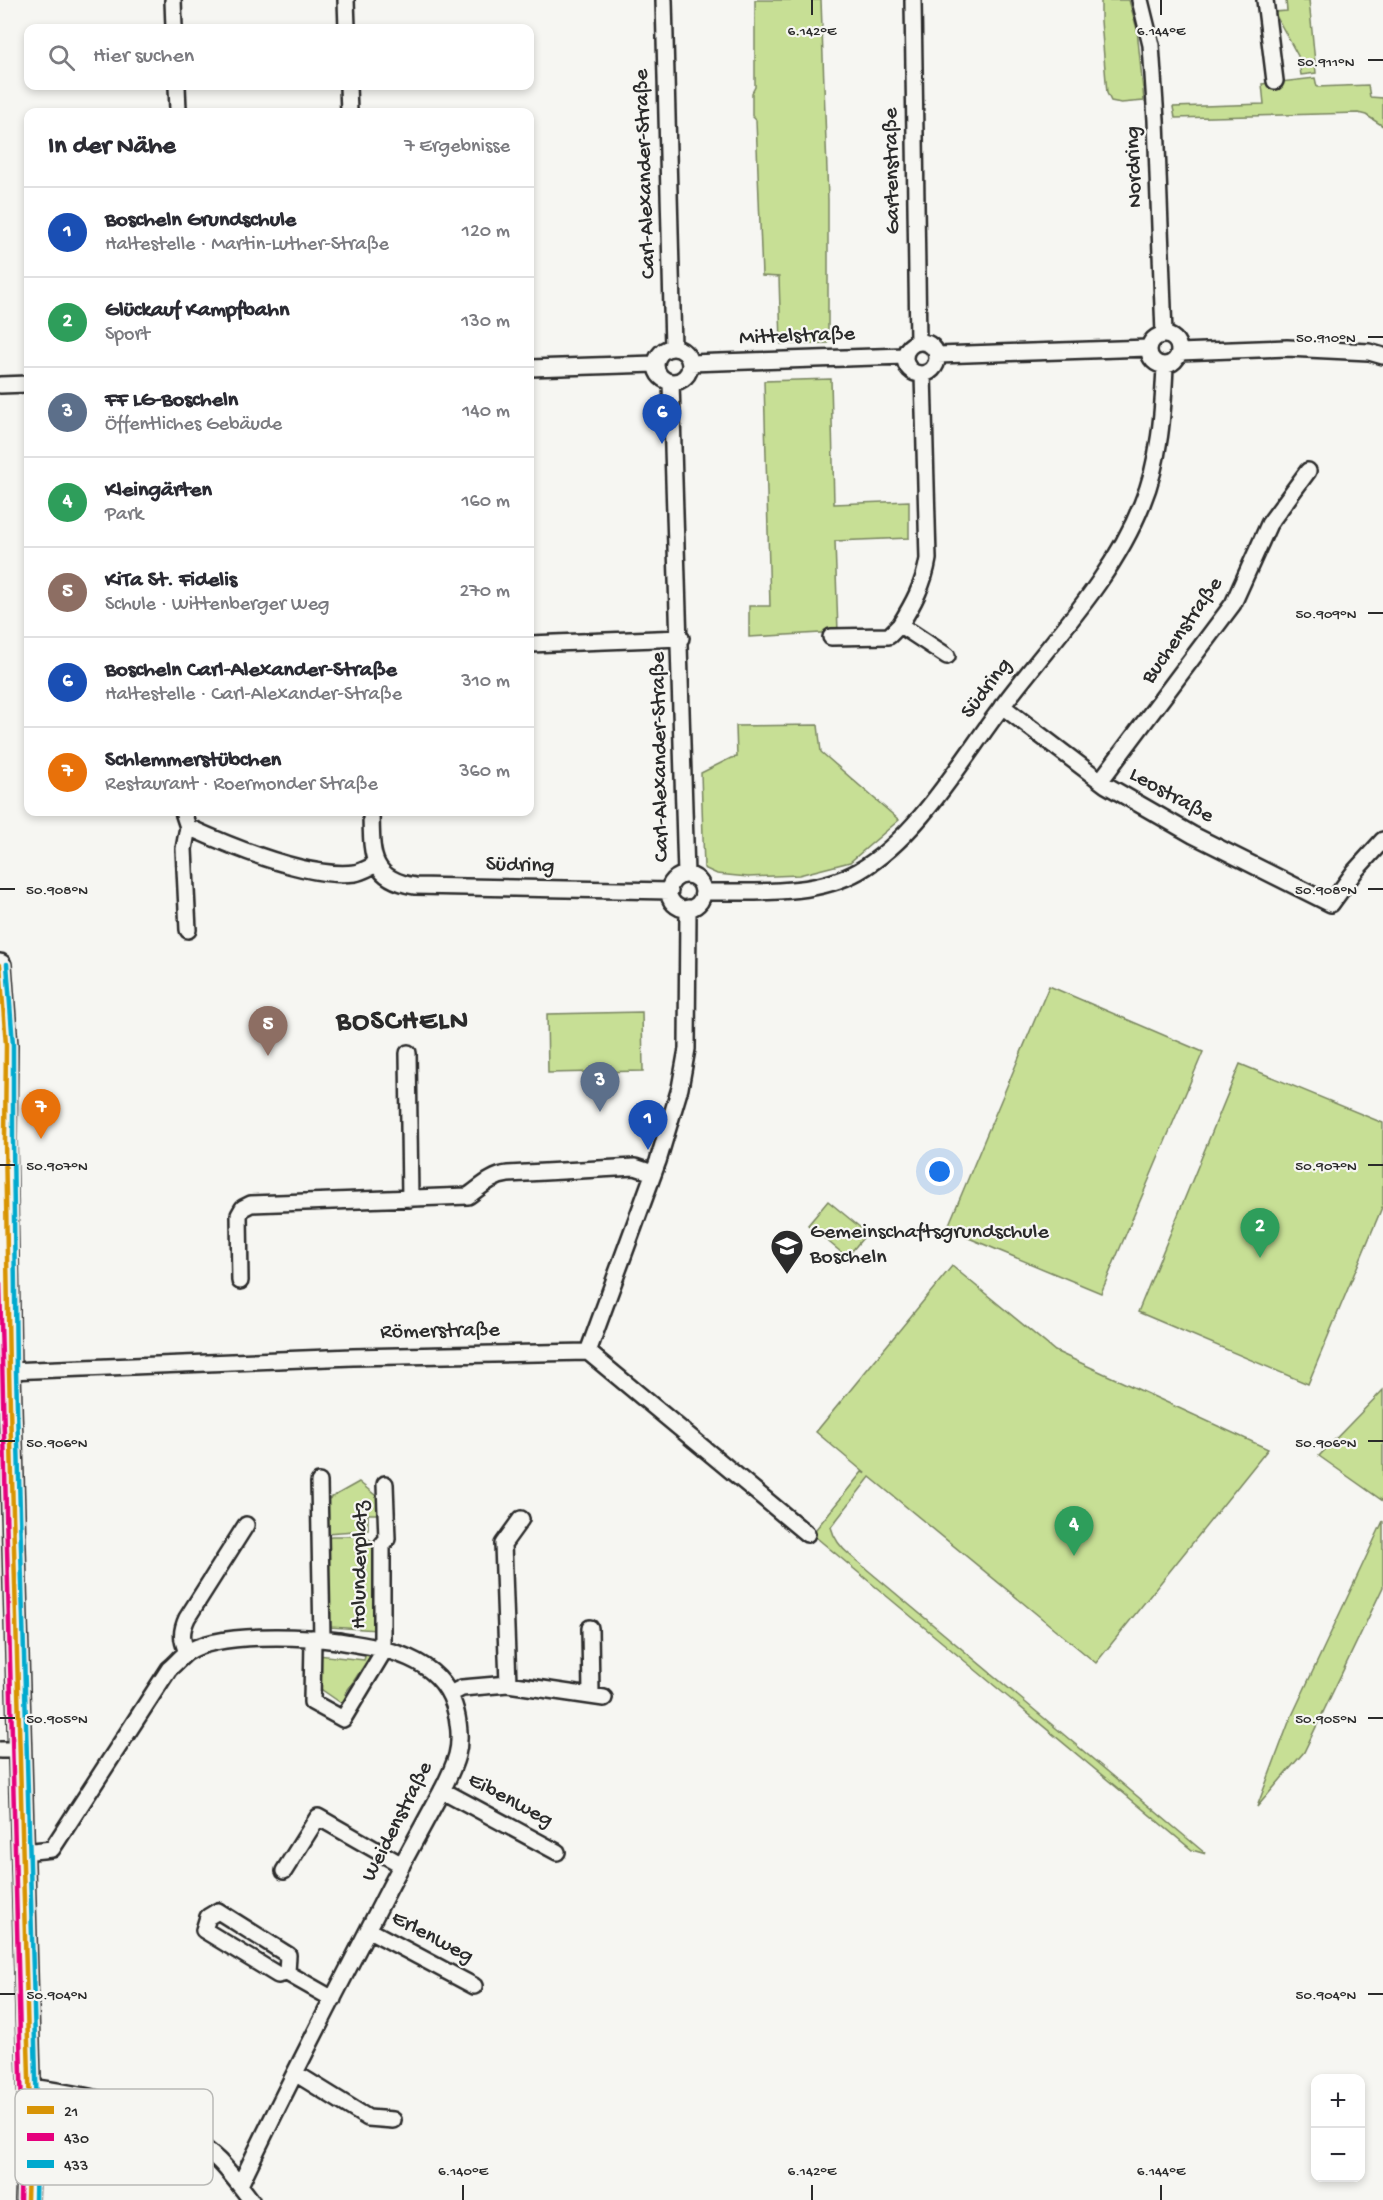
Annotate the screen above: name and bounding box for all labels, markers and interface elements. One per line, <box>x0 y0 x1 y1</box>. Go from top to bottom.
text: 6.142°E <box>788 23 837 41</box>
text: 6.144°E <box>1137 23 1186 41</box>
search box <box>24 24 534 90</box>
icon: search <box>45 41 78 74</box>
text: Hier suchen <box>93 44 194 70</box>
text: 50.911°N <box>1297 54 1355 72</box>
street label: Carl-Alexander-Straße <box>629 68 663 279</box>
street label: Gartenstraße <box>879 107 907 234</box>
street label: Nordring <box>1121 126 1149 208</box>
text: In der Nähe <box>48 132 176 163</box>
text: 7 Ergebnisse <box>404 136 510 159</box>
text: Boscheln Grundschule <box>105 208 296 234</box>
text: 1 <box>63 221 72 244</box>
text: 120 m <box>462 221 510 244</box>
text: Haltestelle · Martin-Luther-Straße <box>105 234 389 257</box>
text: Glückauf Kampfbahn <box>105 298 289 324</box>
text: 2 <box>63 311 72 334</box>
text: 130 m <box>461 311 510 334</box>
street label: Mittelstraße <box>739 322 856 352</box>
text: Sport <box>105 324 150 347</box>
text: 50.910°N <box>1296 330 1356 348</box>
text: FF LG-Boscheln <box>105 388 238 414</box>
pin: 6 <box>642 394 682 444</box>
text: 3 <box>62 401 73 424</box>
text: 140 m <box>462 401 510 424</box>
text: Öffentliches Gebäude <box>105 414 282 437</box>
text: Kleingärten <box>105 478 212 504</box>
text: 4 <box>63 491 72 514</box>
text: 160 m <box>461 491 510 514</box>
text: Park <box>105 504 143 527</box>
text: KiTa St. Fidelis <box>105 568 237 594</box>
street label: Buchenstraße <box>1136 572 1230 690</box>
text: 5 <box>62 581 73 604</box>
text: 270 m <box>460 581 510 604</box>
text: Schule · Wittenberger Weg <box>105 594 329 617</box>
text: 50.909°N <box>1295 606 1357 624</box>
street label: Carl-Alexander-Straße <box>646 651 676 862</box>
street label: Südring <box>956 654 1018 724</box>
text: Boscheln Carl-Alexander-Straße <box>105 658 397 684</box>
text: 6 <box>62 671 73 694</box>
text: 310 m <box>461 671 510 694</box>
text: Haltestelle · Carl-Alexander-Straße <box>105 684 402 707</box>
text: Schlemmerstübchen <box>105 748 281 774</box>
text: 7 <box>62 761 73 784</box>
text: 360 m <box>459 761 510 784</box>
street label: Leostraße <box>1124 762 1218 830</box>
text: Restaurant · Roermonder Straße <box>105 774 378 797</box>
street label: Südring <box>485 852 555 880</box>
text: 50.908°N <box>26 882 88 900</box>
text: 50.908°N <box>1295 882 1357 900</box>
pin: 5 <box>248 1006 288 1056</box>
district label: BOSCHELN <box>335 1006 470 1039</box>
pin: 3 <box>580 1062 620 1112</box>
pin: 7 <box>22 1090 60 1139</box>
pin: 1 <box>628 1100 668 1150</box>
your location <box>925 1157 954 1186</box>
text: 50.907°N <box>26 1158 88 1176</box>
text: 50.907°N <box>1295 1158 1357 1176</box>
pin: 2 <box>1240 1208 1280 1258</box>
place label: Gemeinschaftsgrundschule Boscheln <box>809 1220 1049 1271</box>
school or university icon: Gemeinschaftsgrundschule Boscheln <box>769 1228 805 1275</box>
street label: Römerstraße <box>380 1318 501 1346</box>
text: 50.906°N <box>26 1435 88 1453</box>
text: 50.906°N <box>1295 1435 1357 1453</box>
street label: Holunderplatz <box>347 1499 375 1629</box>
pin: 4 <box>1054 1506 1094 1556</box>
text: 50.905°N <box>26 1711 88 1729</box>
text: 50.905°N <box>1295 1711 1357 1729</box>
street label: Weidenstraße <box>357 1757 440 1886</box>
street label: Eibenweg <box>463 1768 557 1834</box>
street label: Erlenweg <box>387 1906 477 1970</box>
text: 50.904°N <box>27 1987 88 2005</box>
text: 50.904°N <box>1296 1987 1357 2005</box>
map controls <box>1311 2074 1365 2182</box>
button: + <box>1311 2074 1365 2128</box>
legend <box>15 2089 213 2185</box>
text: 21 <box>64 2104 78 2123</box>
button: − <box>1311 2128 1365 2182</box>
text: 430 <box>64 2131 89 2150</box>
text: 433 <box>64 2158 88 2177</box>
text: 6.140°E <box>438 2163 489 2181</box>
text: 6.142°E <box>788 2163 837 2181</box>
text: 6.144°E <box>1137 2163 1186 2181</box>

